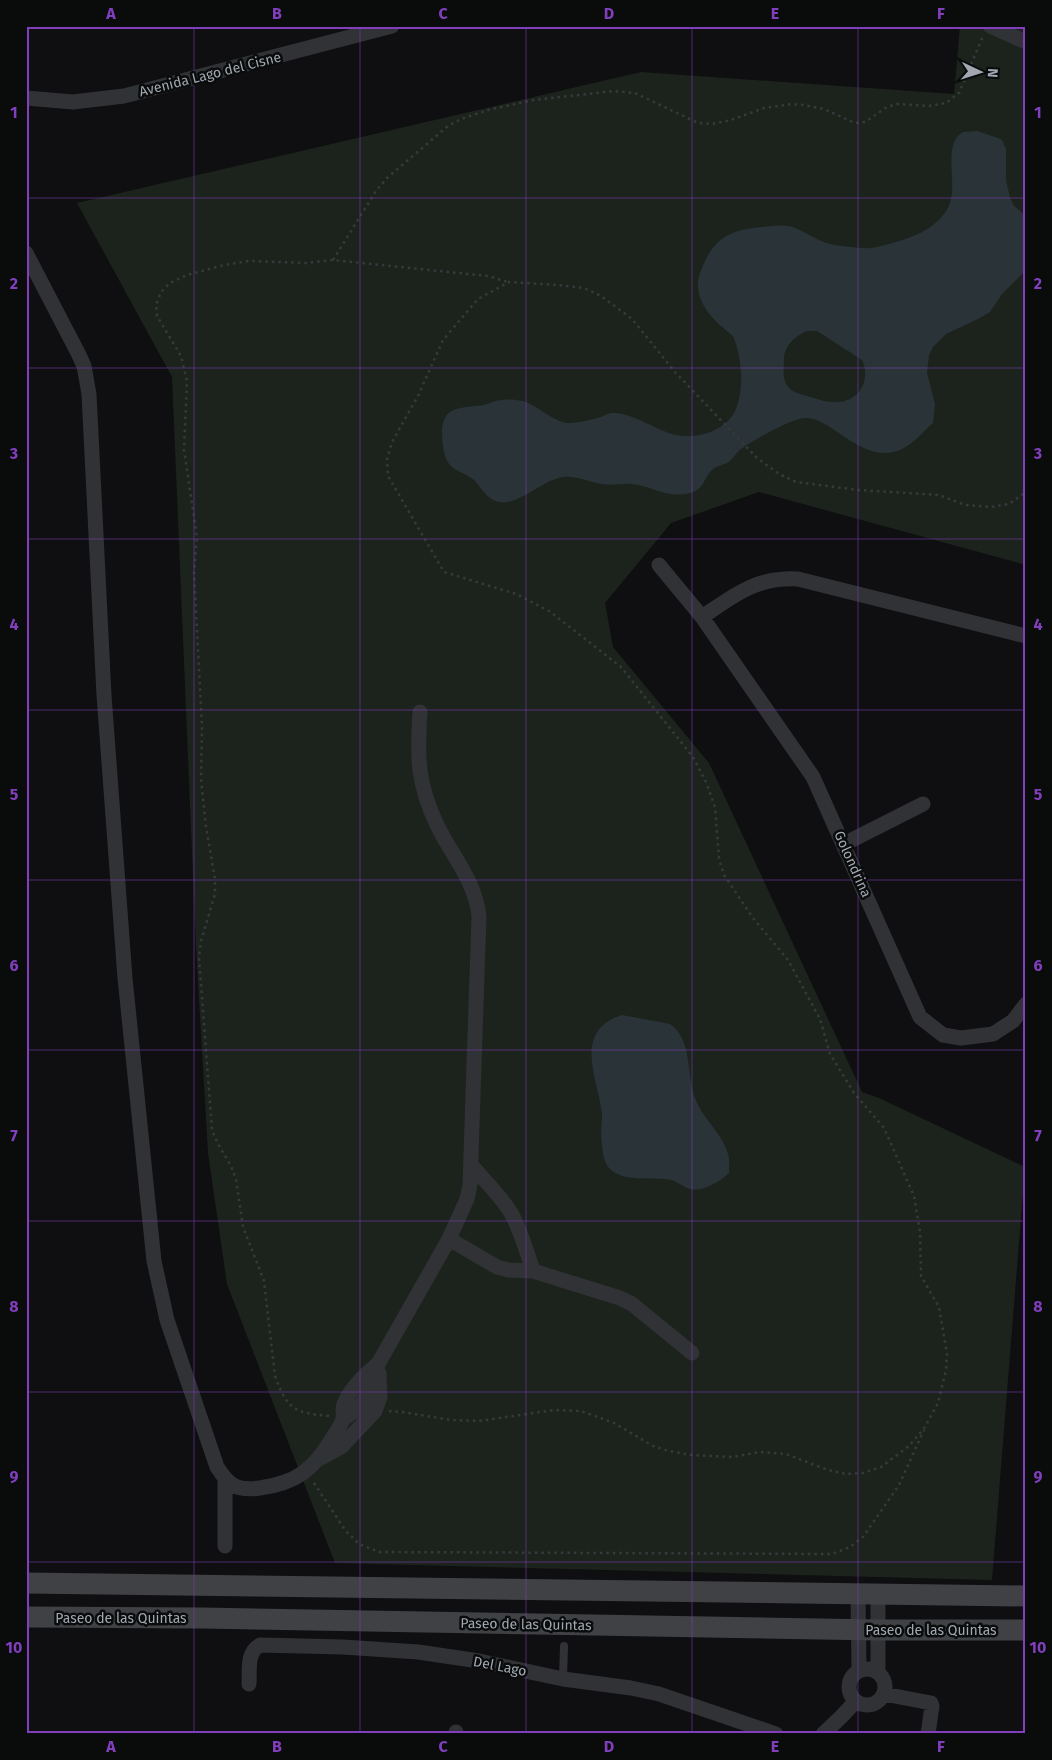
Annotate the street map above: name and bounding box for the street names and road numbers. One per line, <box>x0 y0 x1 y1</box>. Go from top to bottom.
street label: Avenida Lago del Cisne <box>137 49 283 100</box>
street label: Golondrina <box>830 828 875 900</box>
street label: Paseo de las Quintas <box>55 1610 187 1627</box>
street label: Paseo de las Quintas <box>460 1615 592 1634</box>
street label: Paseo de las Quintas <box>865 1622 997 1639</box>
street label: Del Lago <box>472 1653 528 1680</box>

